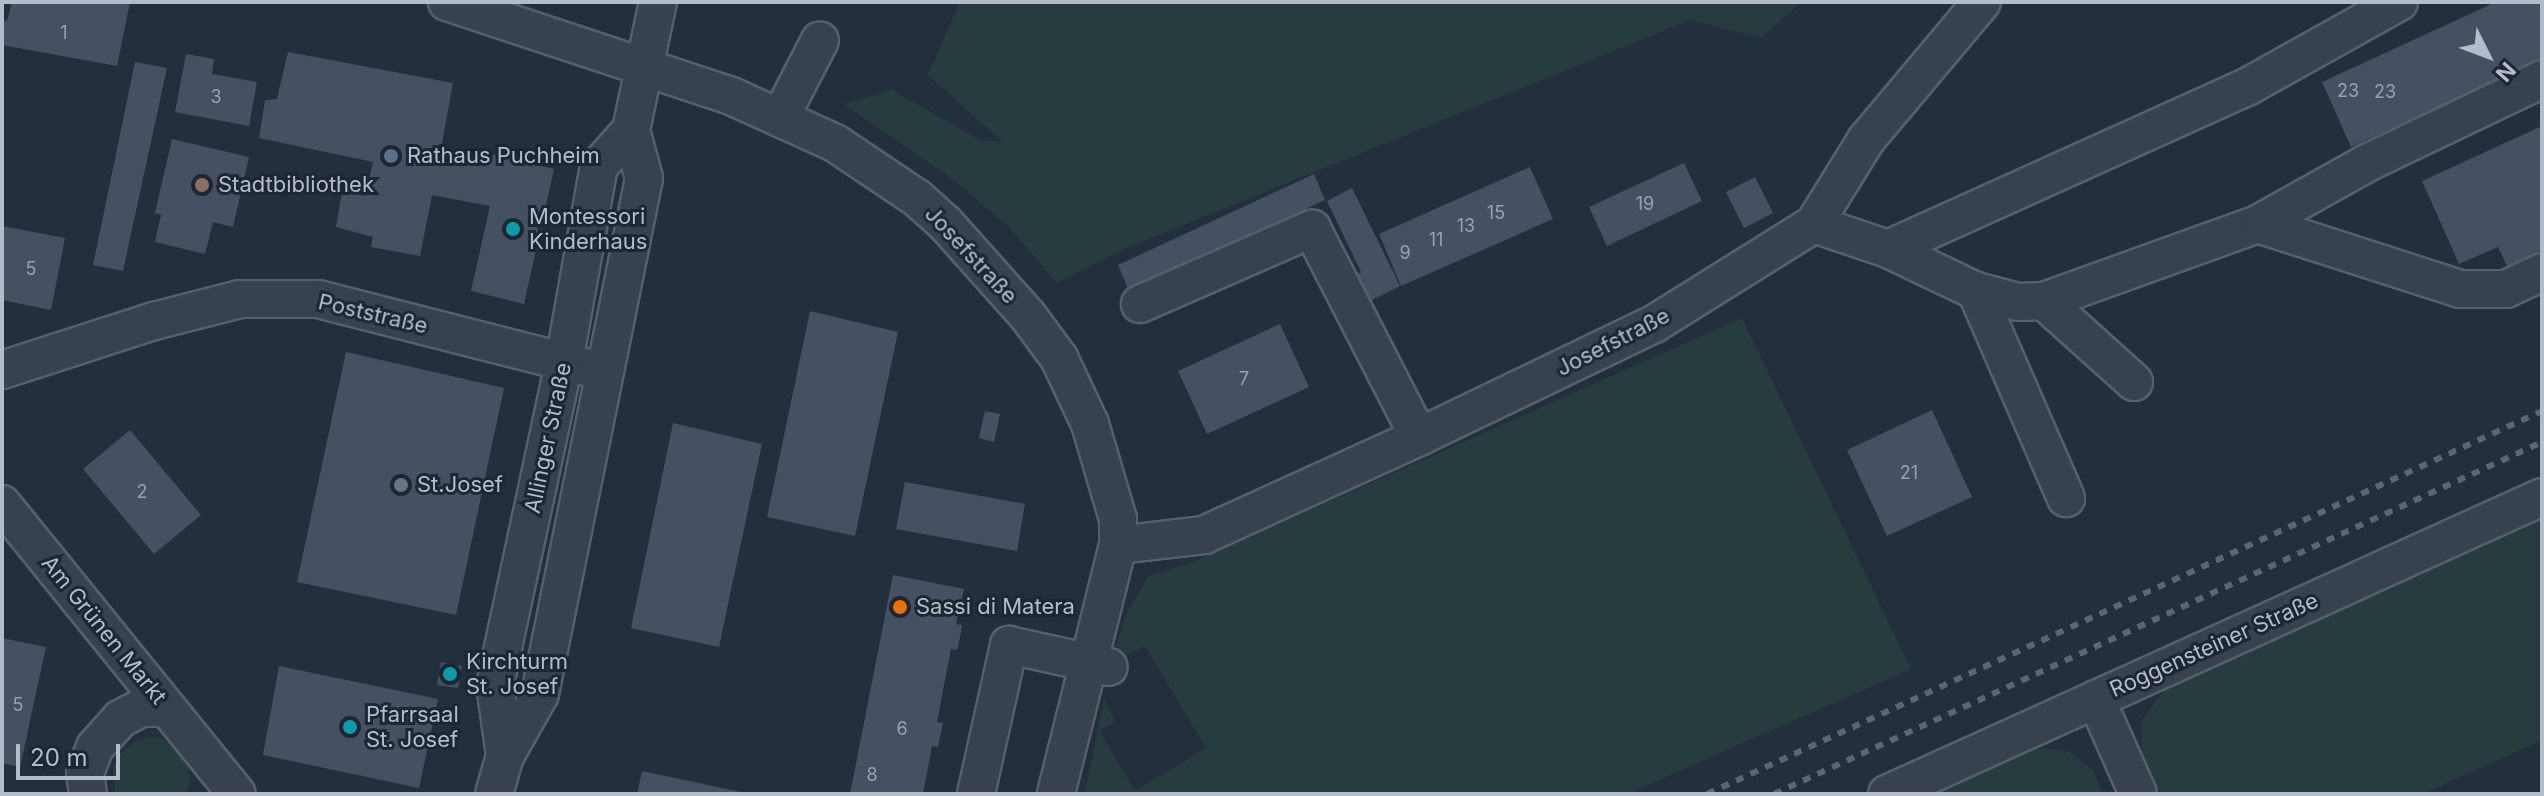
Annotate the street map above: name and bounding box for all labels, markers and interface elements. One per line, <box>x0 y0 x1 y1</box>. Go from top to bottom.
north arrow <box>2448 16 2528 96</box>
house number: 1 <box>60 22 68 44</box>
text: N <box>2491 57 2521 87</box>
house number: 23 <box>2337 80 2359 102</box>
house number: 23 <box>2374 81 2396 103</box>
house number: 3 <box>210 86 222 108</box>
place label: Rathaus Puchheim <box>407 143 600 169</box>
marker: Rathaus Puchheim <box>382 147 400 165</box>
place label: Stadtbibliothek <box>218 172 374 198</box>
marker: Stadtbibliothek <box>193 176 211 194</box>
house number: 19 <box>1636 193 1654 215</box>
street label: Josefstraße <box>919 201 1023 309</box>
house number: 15 <box>1487 202 1505 224</box>
place label: Montessori Kinderhaus <box>529 203 647 254</box>
house number: 13 <box>1457 215 1475 237</box>
marker: Montessori Kinderhaus <box>504 220 522 238</box>
house number: 11 <box>1429 229 1443 251</box>
house number: 9 <box>1399 242 1411 264</box>
house number: 5 <box>26 258 36 280</box>
street label: Poststraße <box>316 289 430 339</box>
street label: Josefstraße <box>1552 302 1674 382</box>
street label: Allinger Straße <box>519 360 577 516</box>
house number: 7 <box>1239 368 1249 390</box>
house number: 21 <box>1900 462 1918 484</box>
place label: St.Josef <box>417 472 503 498</box>
marker: St.Josef <box>392 476 410 494</box>
house number: 2 <box>137 481 147 503</box>
street label: Am Grünen Markt <box>36 550 172 710</box>
street label: Roggensteiner Straße <box>2106 587 2322 703</box>
place label: Sassi di Matera <box>916 594 1075 620</box>
marker: Sassi di Matera <box>891 598 909 616</box>
place label: Kirchturm St. Josef <box>466 648 568 700</box>
marker: Kirchturm St. Josef <box>441 665 459 683</box>
house number: 5 <box>13 694 23 716</box>
place label: Pfarrsaal St. Josef <box>366 701 459 752</box>
marker: Pfarrsaal St. Josef <box>341 718 359 736</box>
house number: 6 <box>896 718 908 740</box>
scale bar <box>20 728 124 778</box>
text: 20 m <box>30 743 88 772</box>
house number: 8 <box>866 764 878 786</box>

